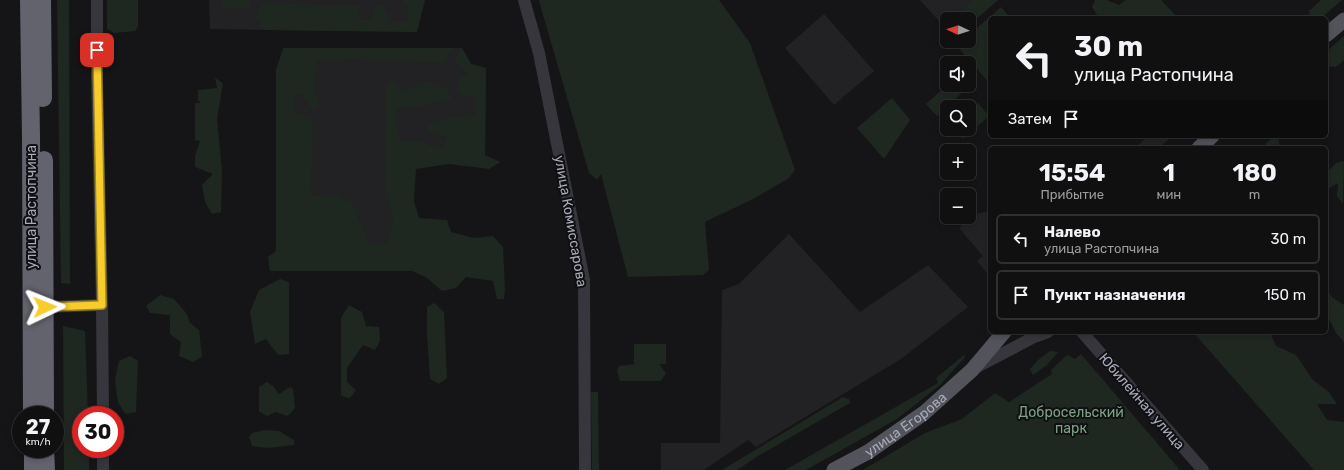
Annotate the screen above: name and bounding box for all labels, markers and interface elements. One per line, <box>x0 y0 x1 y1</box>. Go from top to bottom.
north arrow <box>940 12 976 48</box>
map controls <box>940 12 976 224</box>
text: 30 m <box>1074 30 1143 63</box>
icon: left <box>1008 32 1060 84</box>
pin <box>80 33 114 67</box>
icon: arrive <box>86 39 108 61</box>
button: sound <box>940 56 976 92</box>
text: улица Растопчина <box>1074 64 1234 86</box>
button: search <box>940 100 976 136</box>
icon: arrive <box>1060 108 1082 130</box>
text: Затем <box>1008 110 1052 128</box>
button: + <box>940 144 976 180</box>
street label: улица Растопчина <box>23 145 40 269</box>
street label: улица Комиссарова <box>551 154 590 288</box>
text: 15:54 <box>1039 159 1105 187</box>
text: 1 <box>1163 159 1175 187</box>
text: 180 <box>1232 159 1277 187</box>
text: Прибытие <box>1041 187 1104 202</box>
text: мин <box>1157 187 1181 202</box>
text: m <box>1249 187 1260 202</box>
button: − <box>940 188 976 224</box>
text: Налево <box>1044 223 1101 241</box>
icon: left <box>1010 228 1032 250</box>
text: 30 m <box>1270 230 1306 248</box>
text: улица Растопчина <box>1044 241 1159 256</box>
icon: arrive <box>1010 284 1032 306</box>
position arrow <box>24 286 66 328</box>
text: Пункт назначения <box>1044 286 1186 304</box>
text: 150 m <box>1264 286 1306 304</box>
street label: Юбилейная улица <box>1095 350 1188 453</box>
street label: улица Егорова <box>861 389 950 461</box>
park label: Добросельский парк <box>1018 404 1124 437</box>
speed limit sign: 30 <box>72 406 124 458</box>
text: 27 <box>26 415 50 439</box>
text: km/h <box>26 436 50 448</box>

